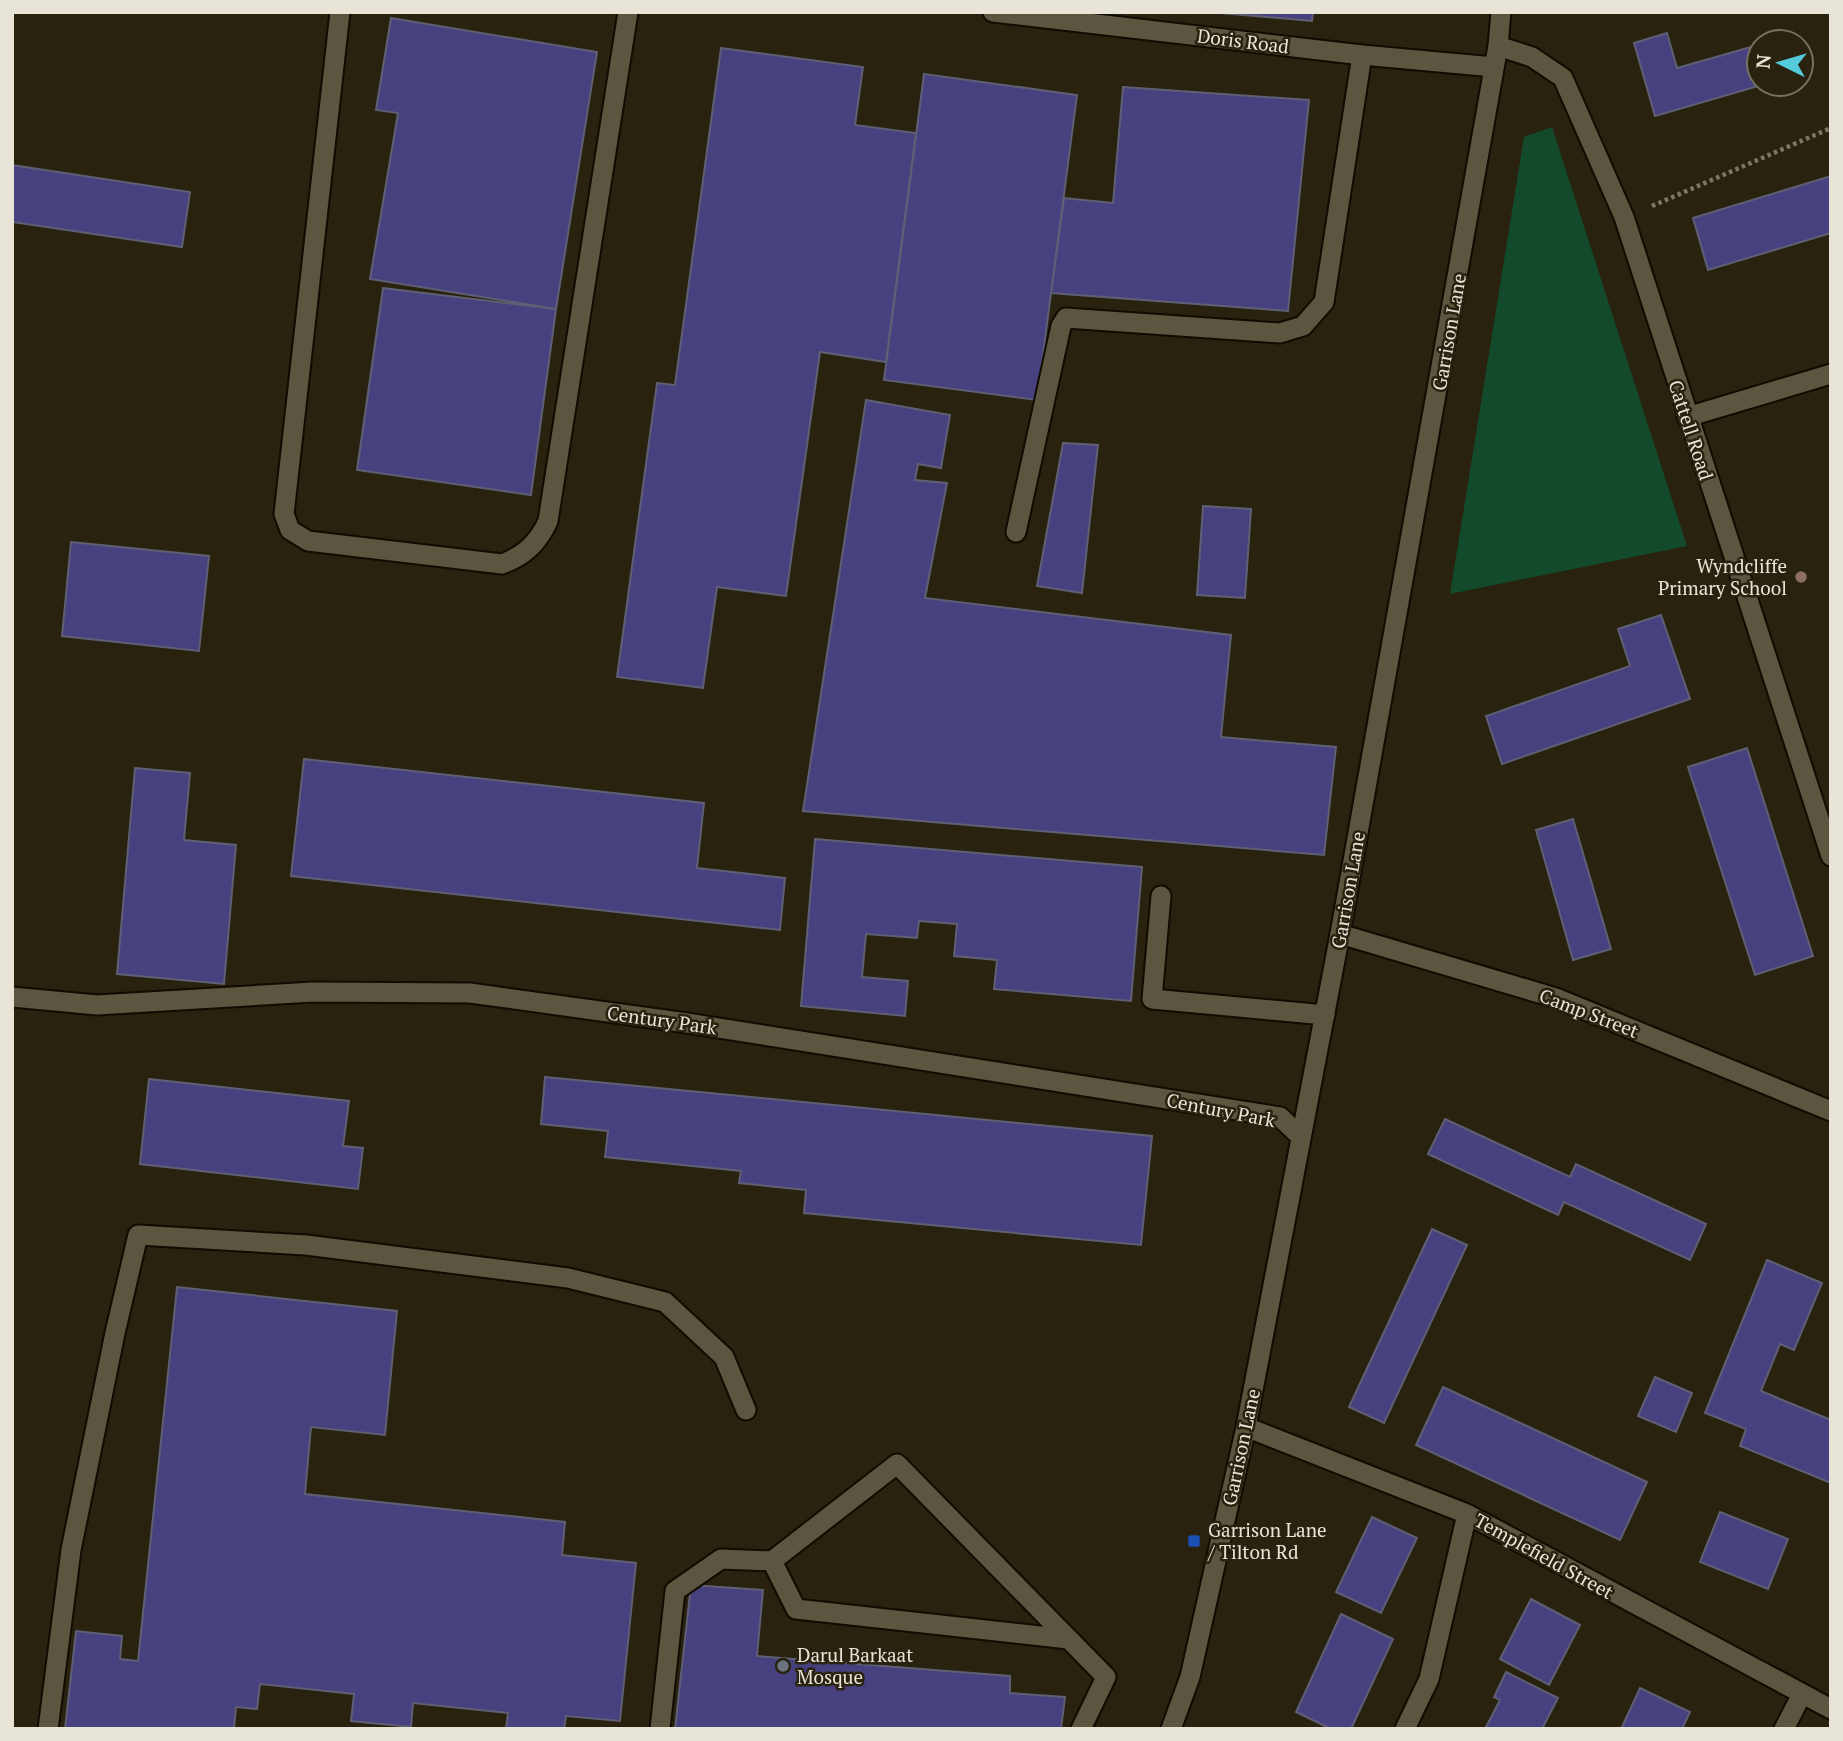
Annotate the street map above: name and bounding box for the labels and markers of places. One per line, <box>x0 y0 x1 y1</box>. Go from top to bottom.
place label: Wyndcliffe Primary School <box>1658 553 1787 600</box>
marker: Wyndcliffe Primary School <box>1793 569 1809 585</box>
place label: Garrison Lane / Tilton Rd <box>1207 1517 1326 1564</box>
marker: Garrison Lane / Tilton Rd <box>1186 1533 1202 1549</box>
place label: Darul Barkaat Mosque <box>797 1642 913 1689</box>
marker: Darul Barkaat Mosque <box>775 1658 791 1674</box>

